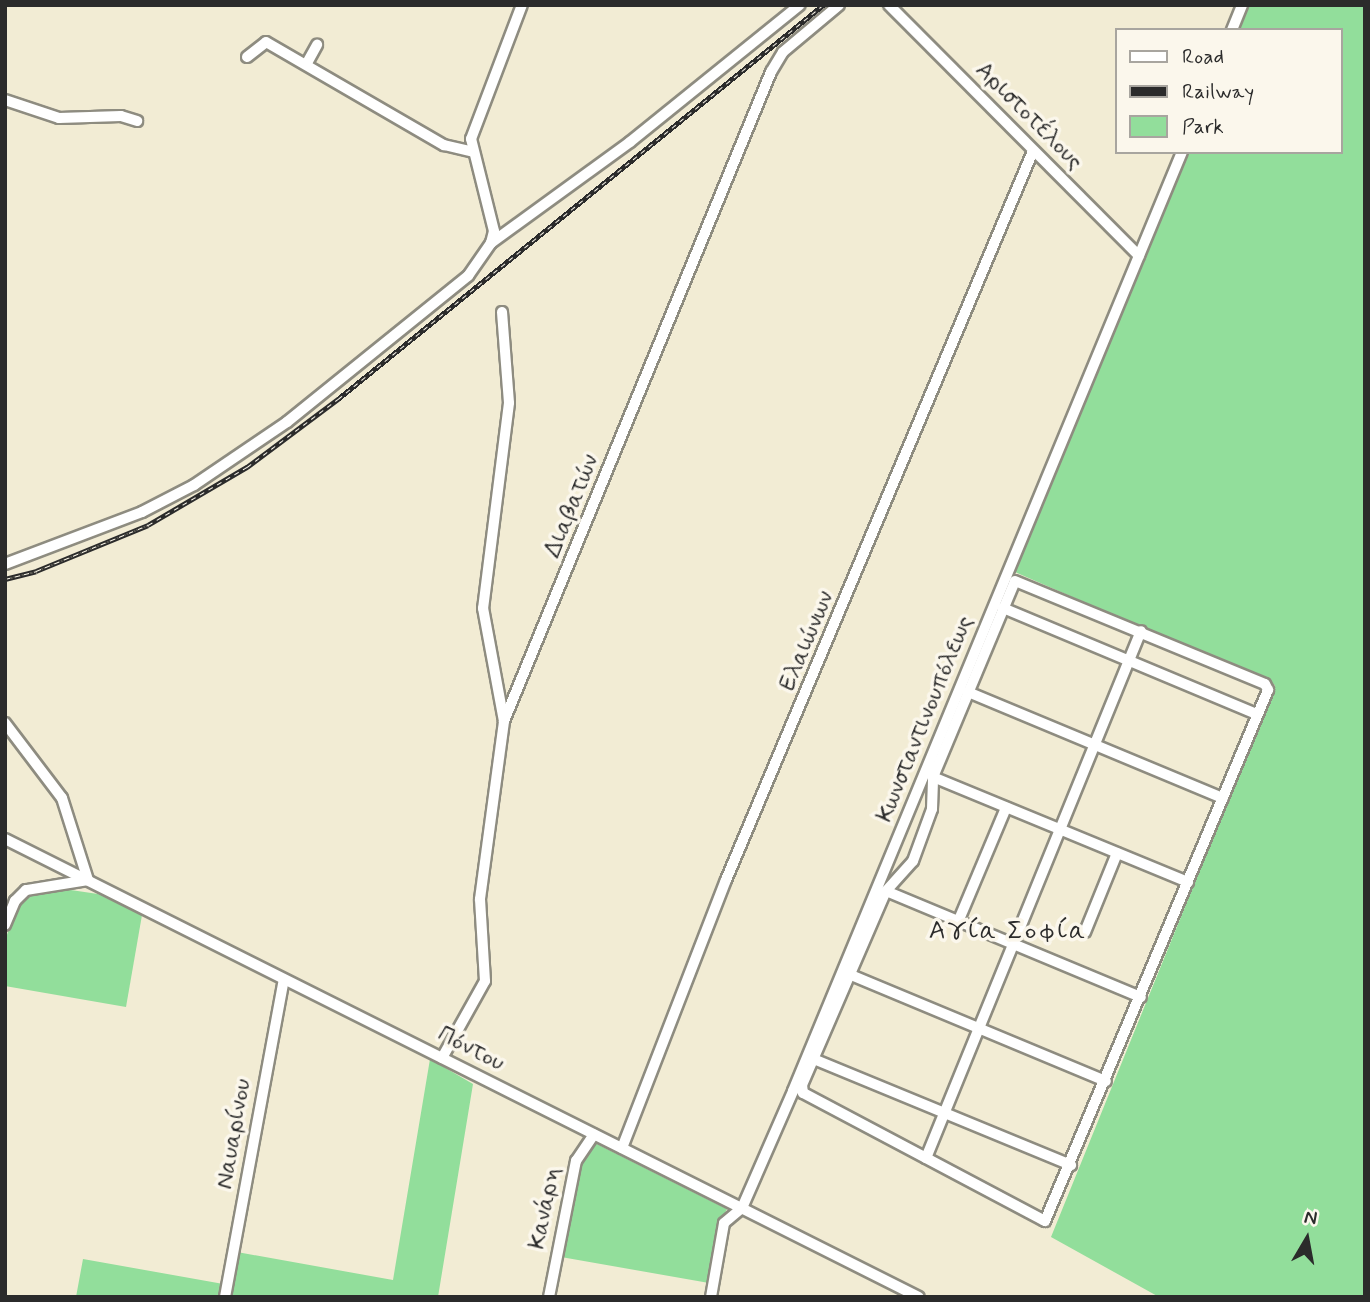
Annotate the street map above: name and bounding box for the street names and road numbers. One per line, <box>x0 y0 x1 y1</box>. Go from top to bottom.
street label: Αριστοτέλους <box>969 56 1089 176</box>
street label: Διαβατών <box>538 450 606 562</box>
street label: Ελαιώνων <box>773 587 841 695</box>
street label: Κωνσταντινουπόλεως <box>870 612 980 826</box>
street label: Πόντου <box>433 1020 509 1078</box>
street label: Ναυαρίνου <box>210 1077 258 1191</box>
street label: Κανάρη <box>523 1164 567 1252</box>

